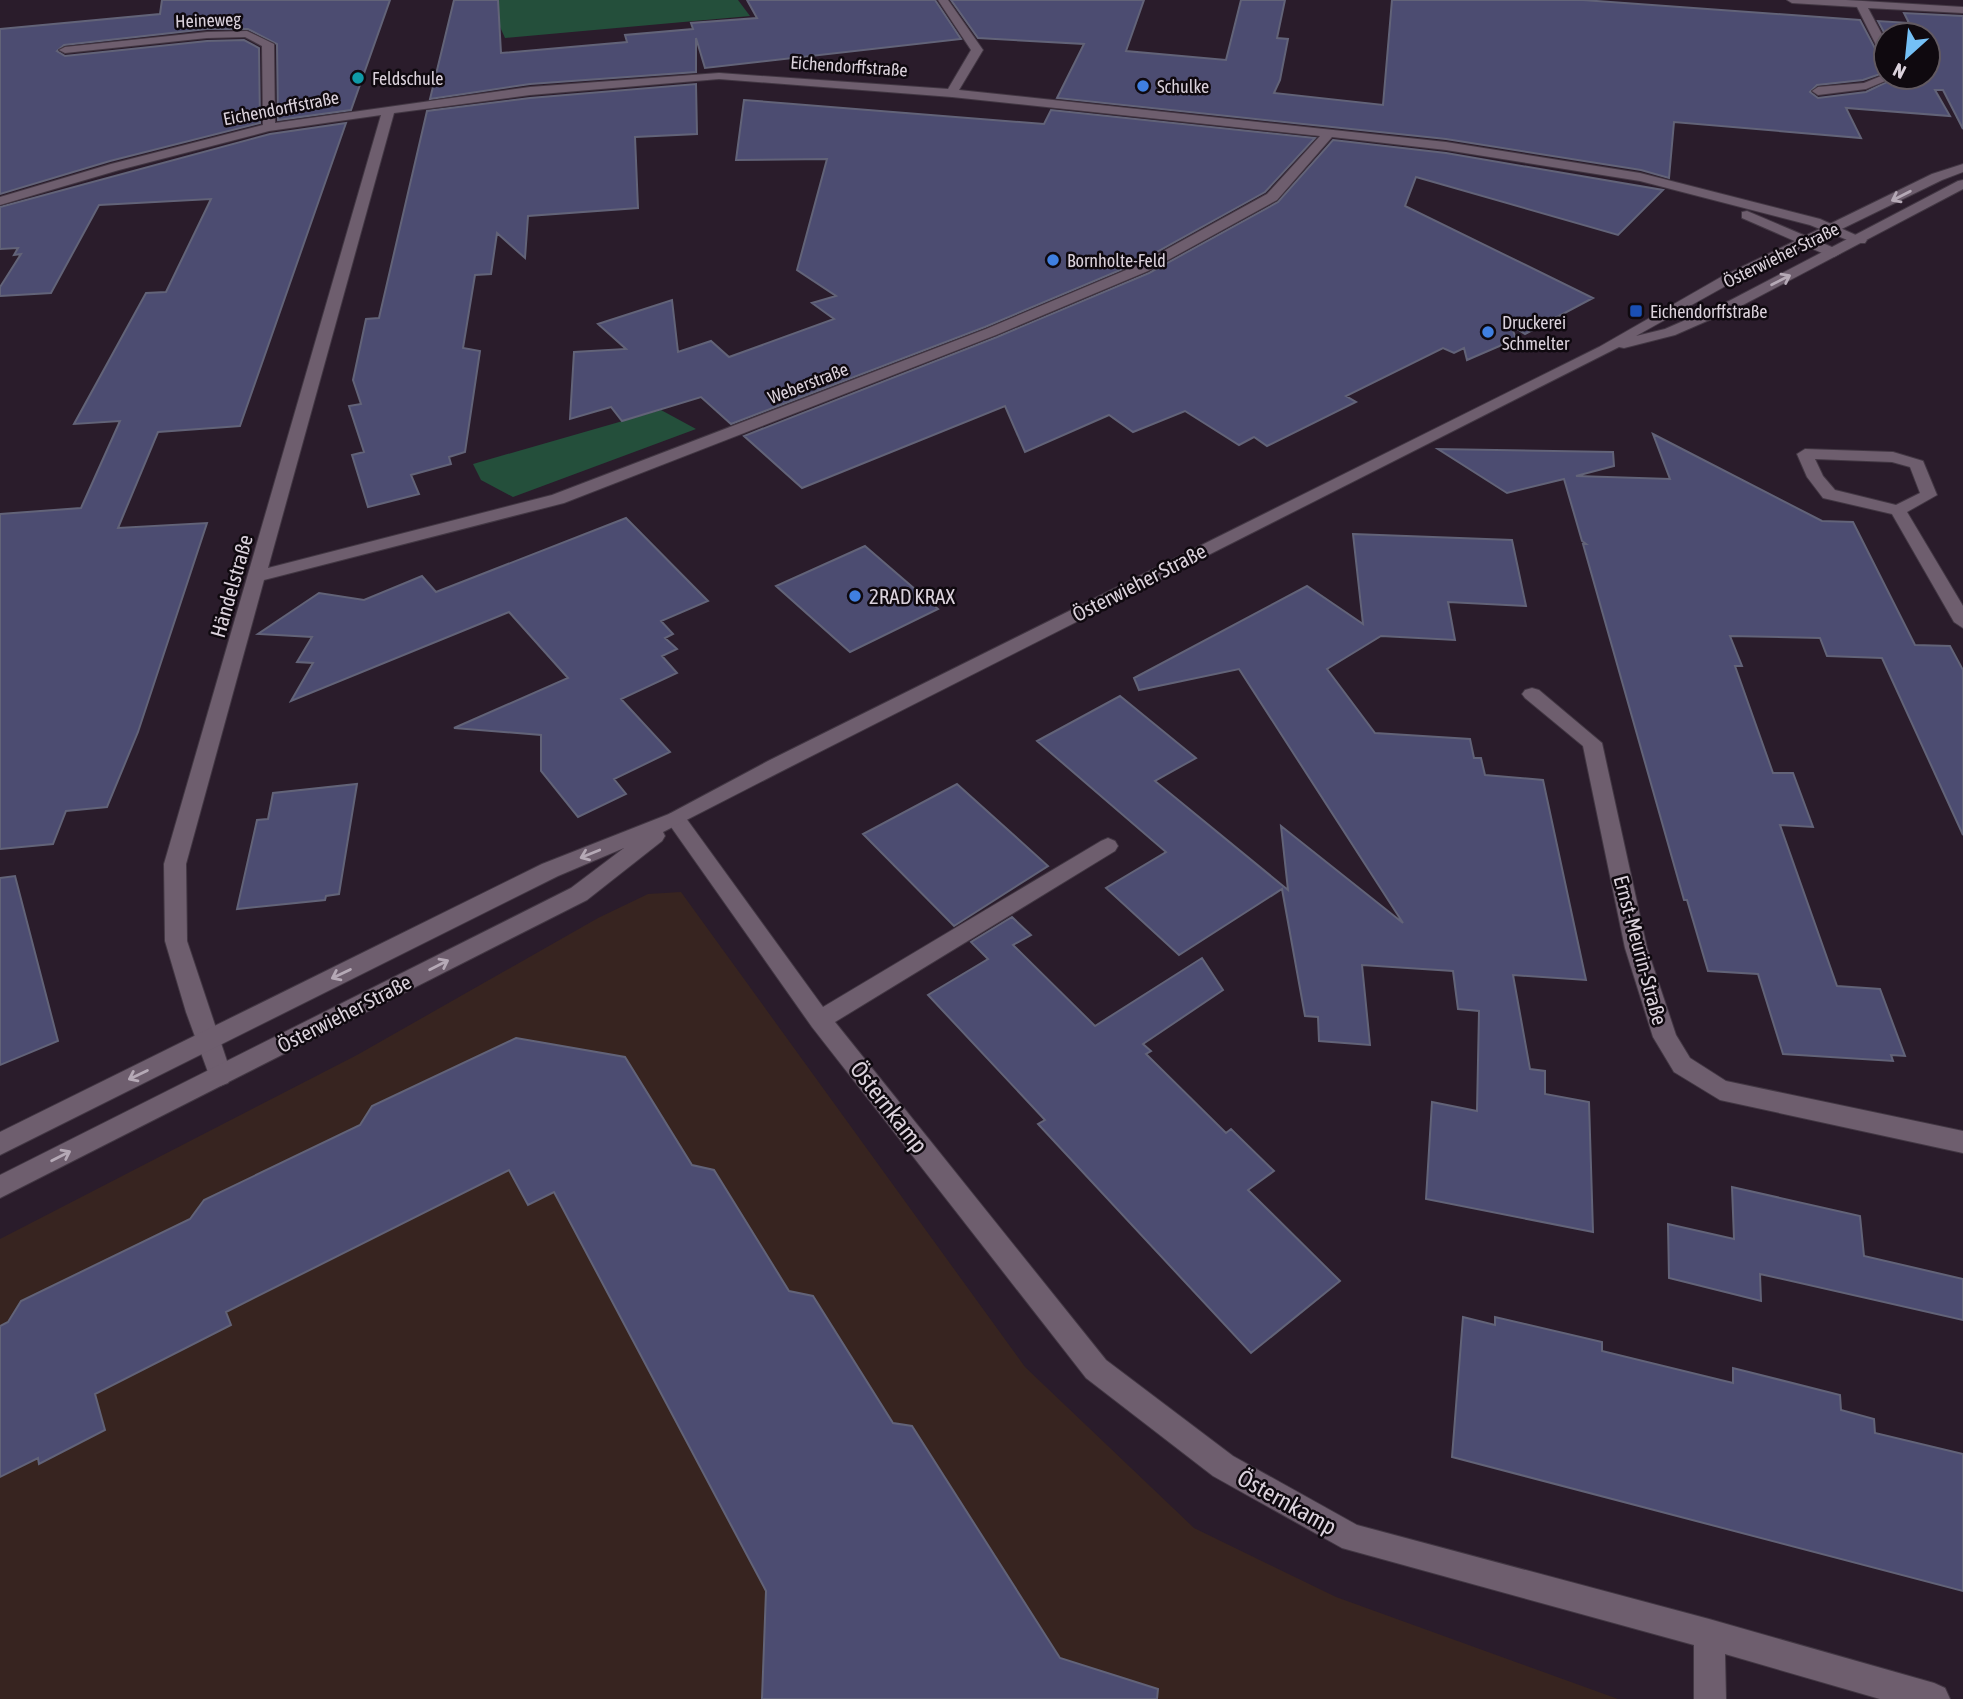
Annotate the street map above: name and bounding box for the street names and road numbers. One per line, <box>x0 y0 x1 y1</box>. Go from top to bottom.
street label: Heineweg <box>175 8 242 32</box>
street label: Eichendorffstraße <box>790 51 908 81</box>
street label: Eichendorffstraße <box>221 86 341 130</box>
street label: Österwieher Straße <box>1720 218 1842 292</box>
street label: Weberstraße <box>765 358 851 408</box>
street label: Händelstraße <box>205 532 257 640</box>
street label: Österwieher Straße <box>1068 538 1210 626</box>
street label: Ernst-Meurin-Straße <box>1609 872 1673 1028</box>
street label: Österwieher Straße <box>273 969 415 1057</box>
street label: Östernkamp <box>845 1056 933 1158</box>
street label: Östernkamp <box>1233 1464 1341 1540</box>

